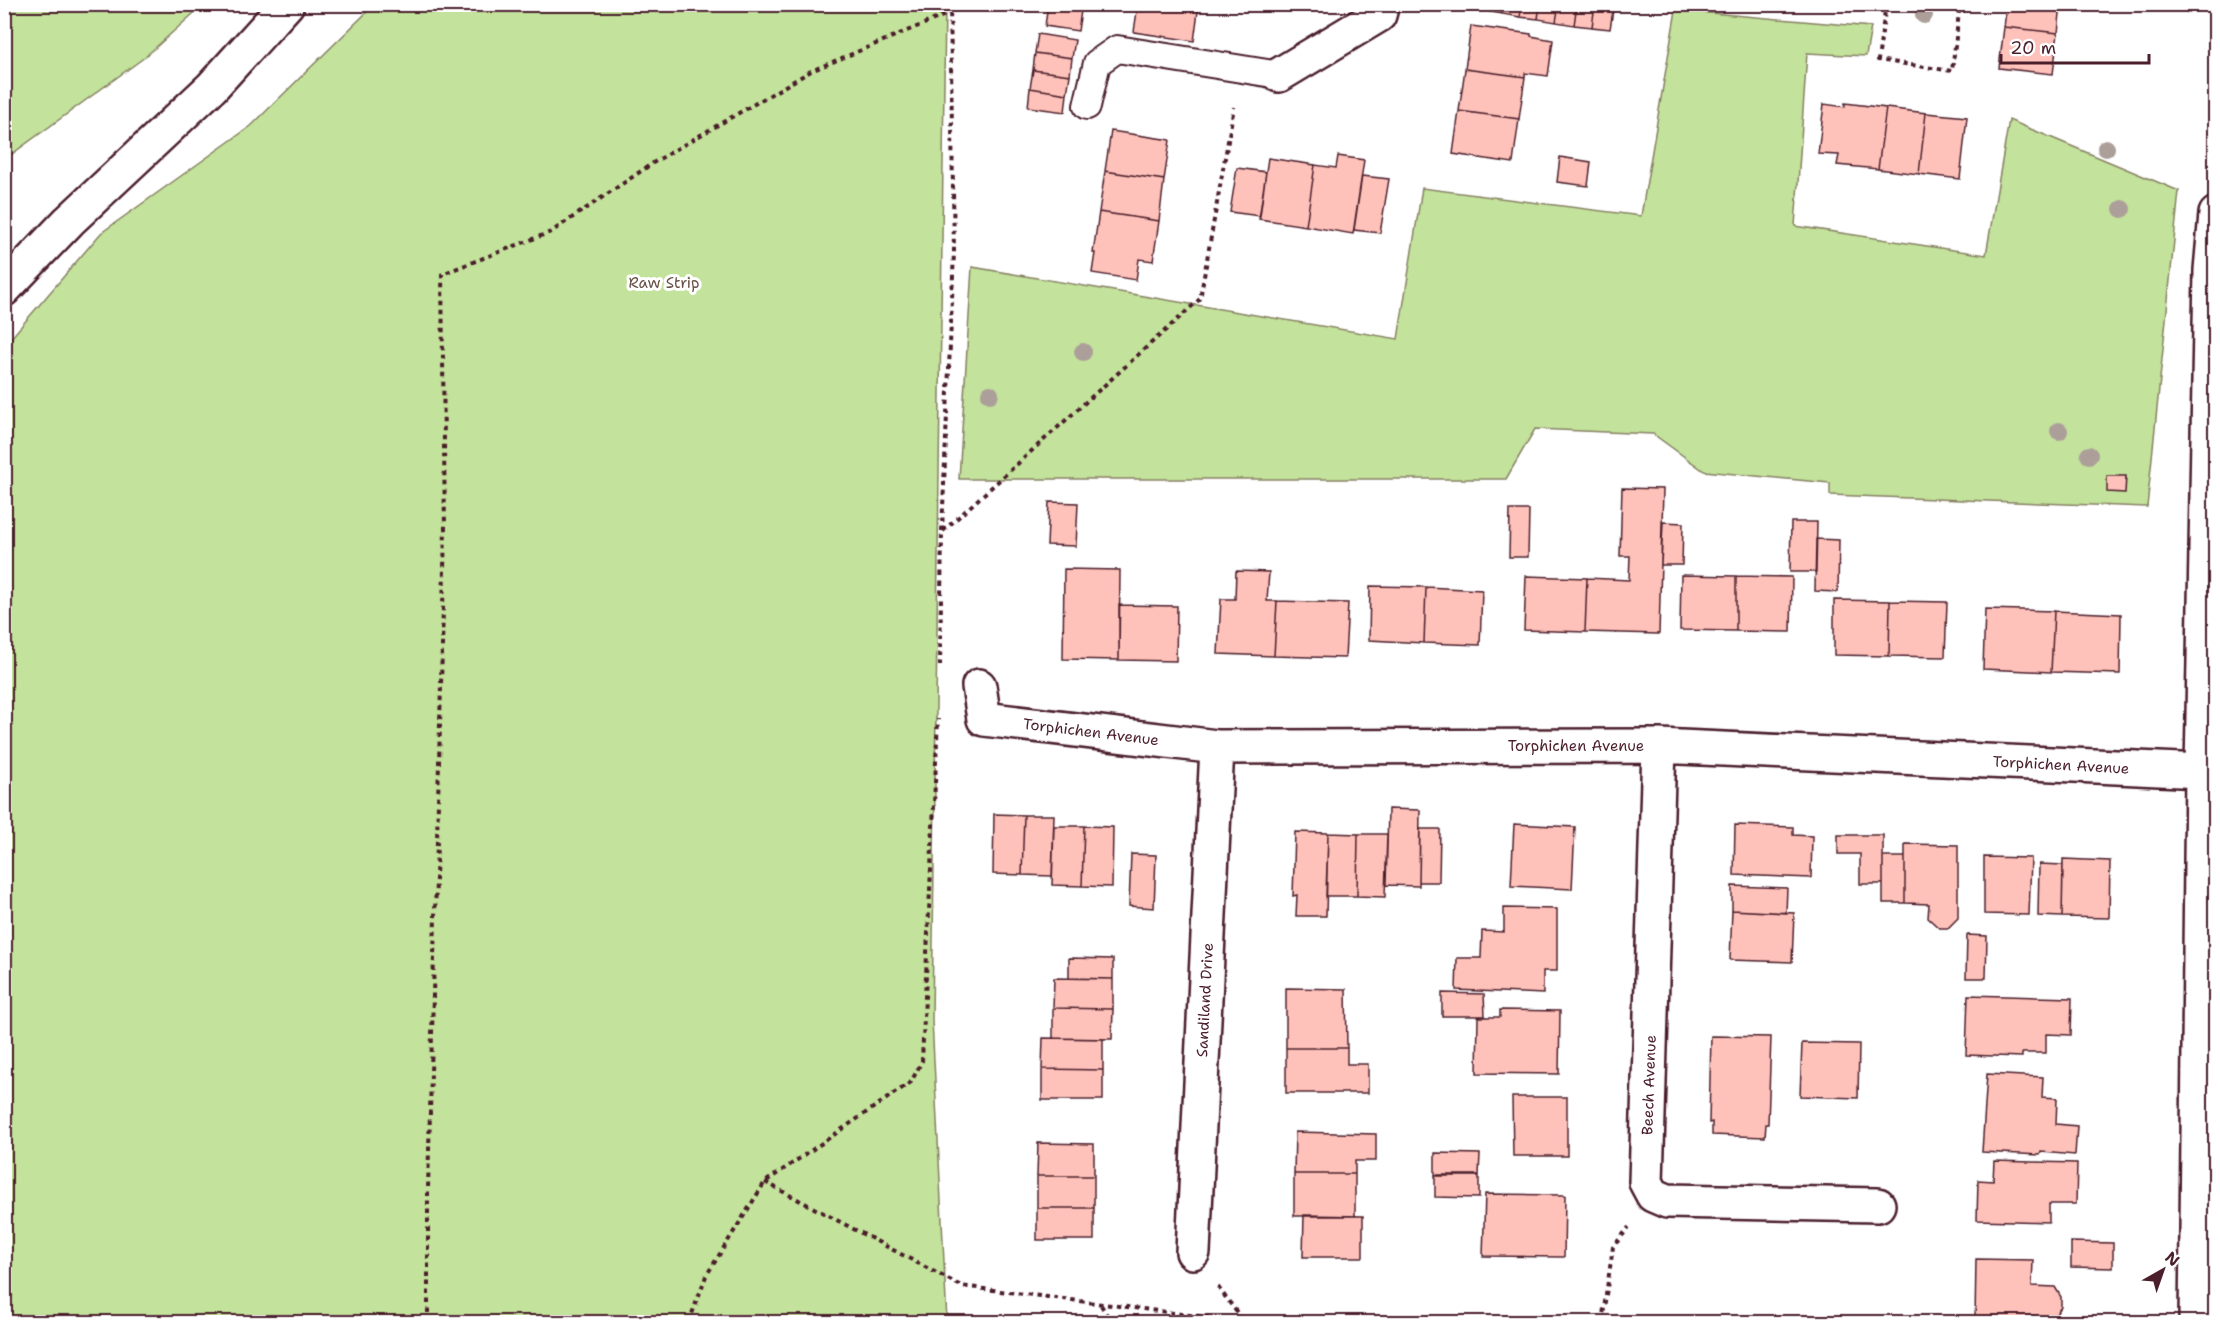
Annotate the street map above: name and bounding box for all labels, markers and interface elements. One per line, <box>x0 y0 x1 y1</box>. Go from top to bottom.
scale bar <box>2001 27 2150 65</box>
text: 20 m <box>2010 36 2056 60</box>
park label: Raw Strip <box>629 273 699 293</box>
street label: Torphichen Avenue <box>1022 714 1160 750</box>
street label: Torphichen Avenue <box>1508 736 1644 756</box>
street label: Torphichen Avenue <box>1992 751 2130 779</box>
street label: Sandiland Drive <box>1192 942 1218 1058</box>
street label: Beech Avenue <box>1637 1035 1661 1135</box>
north arrow <box>2133 1240 2193 1300</box>
text: N <box>2161 1247 2184 1271</box>

